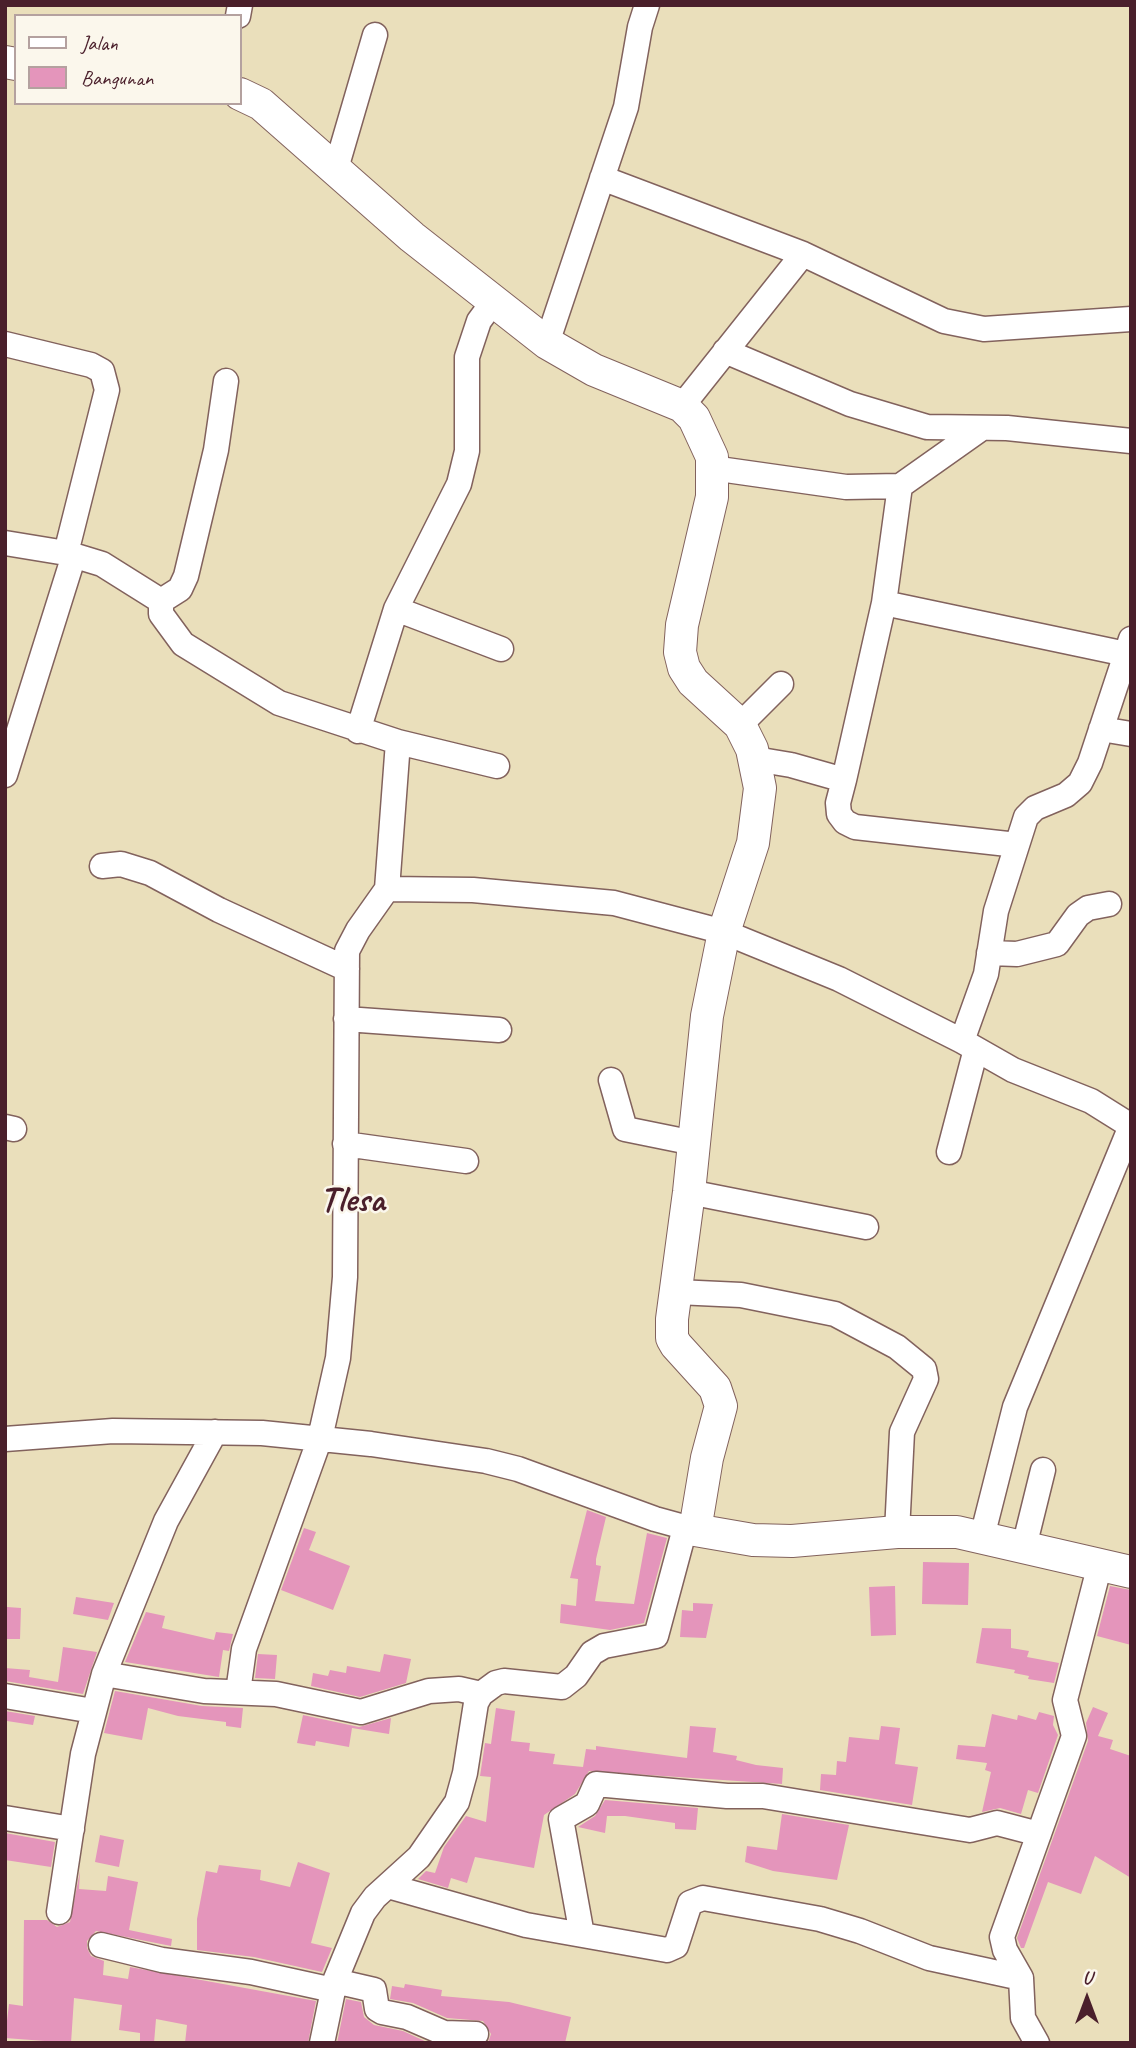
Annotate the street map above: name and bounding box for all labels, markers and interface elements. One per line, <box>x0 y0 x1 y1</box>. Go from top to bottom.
legend <box>14 14 242 105</box>
text: Jalan <box>81 30 118 56</box>
text: Bangunan <box>81 65 153 91</box>
district label: Tlesa <box>320 1179 384 1223</box>
north arrow <box>1052 1964 1122 2034</box>
text: U <box>1082 1966 1092 1990</box>

